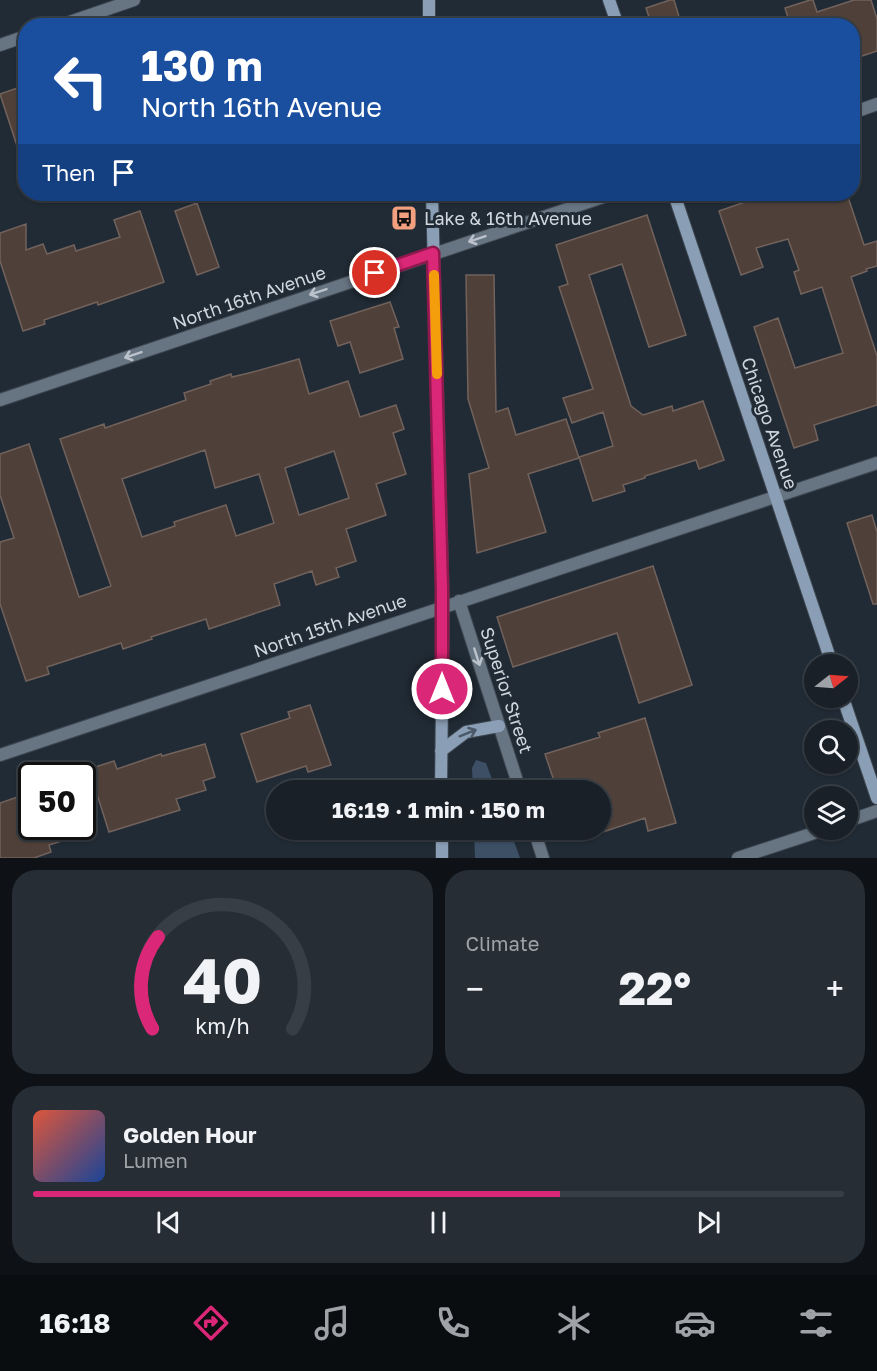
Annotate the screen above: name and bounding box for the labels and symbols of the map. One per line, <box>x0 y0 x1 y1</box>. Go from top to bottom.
bus stop icon: Lake & 16th Avenue <box>389 203 419 233</box>
place label: Lake & 16th Avenue <box>424 207 592 229</box>
one-way arrow <box>468 234 487 245</box>
pin <box>349 247 400 298</box>
street label: North 16th Avenue <box>170 260 328 334</box>
one-way arrow <box>309 288 328 299</box>
one-way arrow <box>124 350 143 361</box>
street label: Chicago Avenue <box>737 354 803 492</box>
street label: North 15th Avenue <box>251 589 409 661</box>
street label: Superior Street <box>476 624 538 756</box>
one-way arrow <box>472 647 483 666</box>
north arrow <box>804 654 858 708</box>
position arrow <box>410 657 474 721</box>
one-way arrow <box>458 727 477 738</box>
speed limit sign: 50 <box>18 762 96 840</box>

